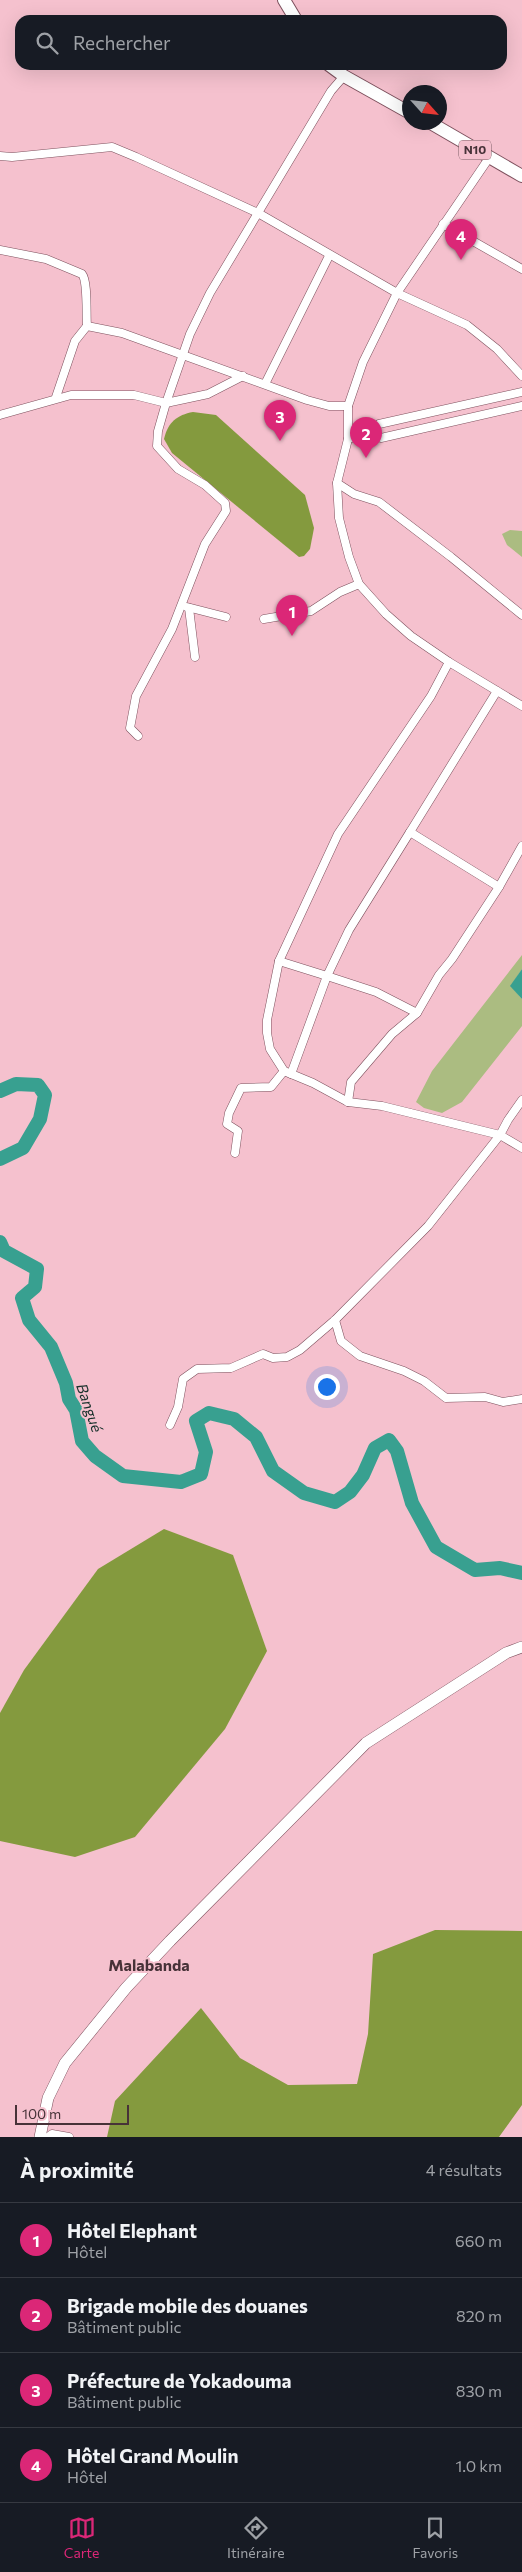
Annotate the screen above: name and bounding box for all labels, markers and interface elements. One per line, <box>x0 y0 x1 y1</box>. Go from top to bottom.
search box <box>15 15 507 70</box>
icon: search <box>33 29 61 57</box>
text: Rechercher <box>73 31 171 54</box>
north arrow <box>402 85 447 130</box>
road number: N10 <box>459 140 491 160</box>
pin: 4 <box>445 219 477 260</box>
pin: 3 <box>264 400 296 441</box>
pin: 2 <box>350 417 382 458</box>
pin: 1 <box>276 595 308 636</box>
your location <box>314 1374 340 1400</box>
water label: Bangué <box>73 1381 107 1436</box>
district label: Malabanda <box>108 1955 190 1974</box>
scale bar <box>15 2102 129 2125</box>
text: 100 m <box>22 2105 61 2122</box>
text: À proximité <box>20 2157 134 2182</box>
text: 4 résultats <box>426 2160 502 2179</box>
text: Hôtel Elephant <box>67 2219 197 2242</box>
text: 1 <box>32 2231 40 2250</box>
text: 660 m <box>455 2231 502 2250</box>
text: Hôtel <box>67 2242 107 2261</box>
text: Brigade mobile des douanes <box>67 2294 308 2317</box>
text: 2 <box>31 2306 41 2325</box>
text: 820 m <box>456 2306 502 2325</box>
text: Bâtiment public <box>67 2317 181 2336</box>
text: Préfecture de Yokadouma <box>67 2369 292 2392</box>
text: 3 <box>31 2381 41 2400</box>
text: 830 m <box>456 2381 502 2400</box>
text: Bâtiment public <box>67 2392 181 2411</box>
text: Hôtel Grand Moulin <box>67 2444 238 2467</box>
text: 4 <box>31 2456 41 2475</box>
text: 1.0 km <box>456 2456 502 2475</box>
text: Hôtel <box>67 2467 107 2486</box>
tab: Carte <box>64 2514 99 2561</box>
tab: Itinéraire <box>227 2514 285 2561</box>
tab: Favoris <box>412 2514 458 2561</box>

